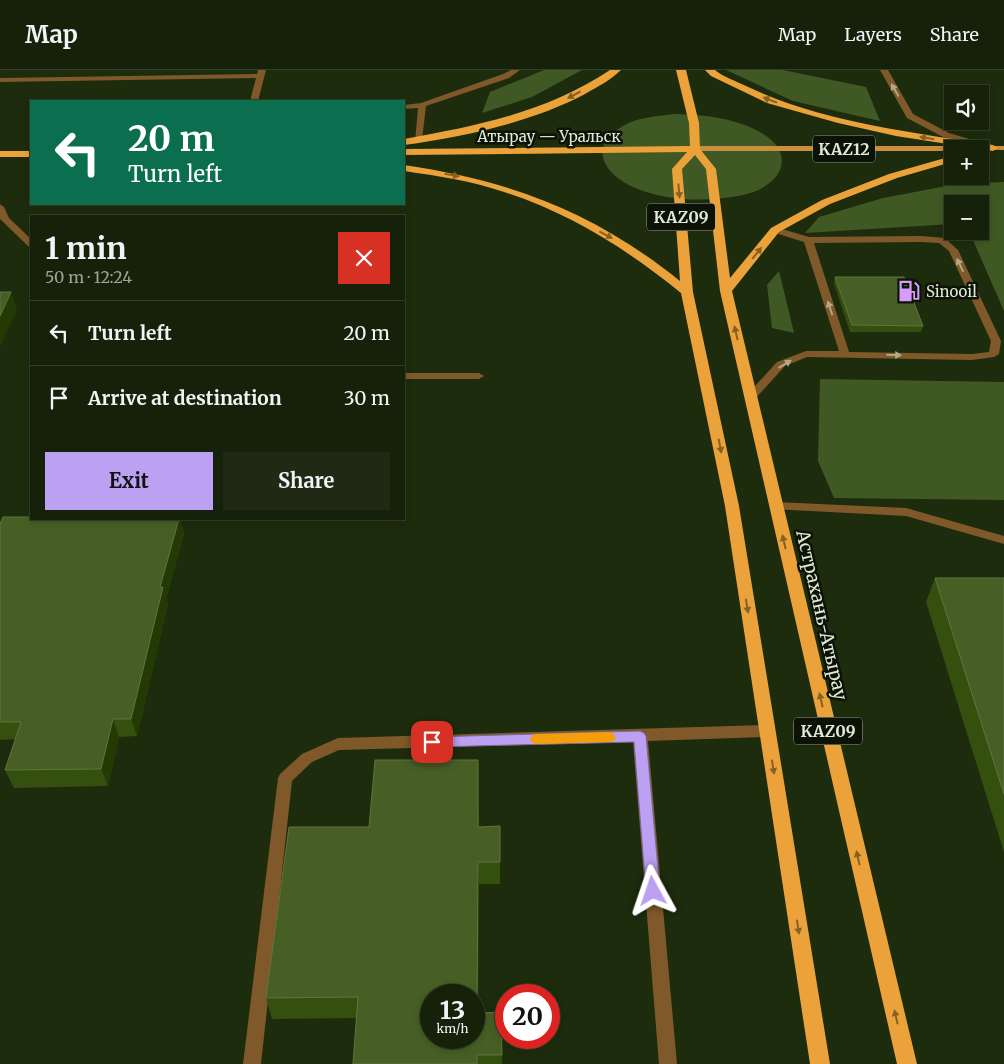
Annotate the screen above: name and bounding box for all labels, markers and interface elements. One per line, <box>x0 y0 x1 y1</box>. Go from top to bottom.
text: Map <box>25 19 78 50</box>
text: Map <box>778 23 816 46</box>
text: Layers <box>844 23 902 46</box>
text: Share <box>930 23 979 46</box>
one-way arrow <box>891 84 900 97</box>
map controls <box>944 85 989 240</box>
button: sound <box>944 85 989 130</box>
one-way arrow <box>567 90 580 99</box>
one-way arrow <box>762 96 777 103</box>
text: 20 m <box>128 117 215 161</box>
icon: left <box>45 120 110 185</box>
street label: Атырау — Уральск <box>476 127 621 146</box>
one-way arrow <box>919 134 935 142</box>
road number: KAZ12 <box>813 136 875 162</box>
button: + <box>944 140 989 185</box>
text: Turn left <box>128 160 222 188</box>
one-way arrow <box>444 172 460 180</box>
one-way arrow <box>675 183 683 199</box>
button: − <box>944 195 989 240</box>
road number: KAZ09 <box>647 204 715 230</box>
text: 1 min <box>45 229 127 267</box>
one-way arrow <box>599 231 613 239</box>
button: close <box>338 232 390 284</box>
one-way arrow <box>751 247 762 260</box>
one-way arrow <box>956 258 964 272</box>
text: 50 m · 12:24 <box>45 267 132 287</box>
fuel station icon: Sinooil <box>896 278 922 304</box>
place label: Sinooil <box>926 282 977 301</box>
one-way arrow <box>826 300 833 315</box>
icon: left <box>45 319 73 347</box>
text: Turn left <box>88 321 172 345</box>
text: 20 m <box>343 321 390 345</box>
one-way arrow <box>732 326 740 341</box>
one-way arrow <box>886 351 902 359</box>
one-way arrow <box>777 360 792 368</box>
icon: arrive <box>45 384 73 412</box>
text: Arrive at destination <box>88 386 282 410</box>
text: 30 m <box>344 386 390 410</box>
one-way arrow <box>716 438 724 454</box>
button: Exit <box>45 452 213 510</box>
button: Share <box>223 452 390 510</box>
street label: Астрахань-Атырау <box>791 527 853 703</box>
one-way arrow <box>780 534 788 550</box>
one-way arrow <box>744 598 752 614</box>
one-way arrow <box>817 693 825 708</box>
road number: KAZ09 <box>794 718 862 744</box>
pin <box>411 721 453 763</box>
icon: arrive <box>418 728 446 756</box>
one-way arrow <box>769 759 777 775</box>
one-way arrow <box>854 851 862 866</box>
position arrow <box>626 864 678 916</box>
one-way arrow <box>794 919 802 935</box>
speed limit sign: 20 <box>495 984 560 1049</box>
text: 13 <box>440 994 465 1026</box>
one-way arrow <box>892 1009 900 1024</box>
text: km/h <box>437 1021 468 1036</box>

